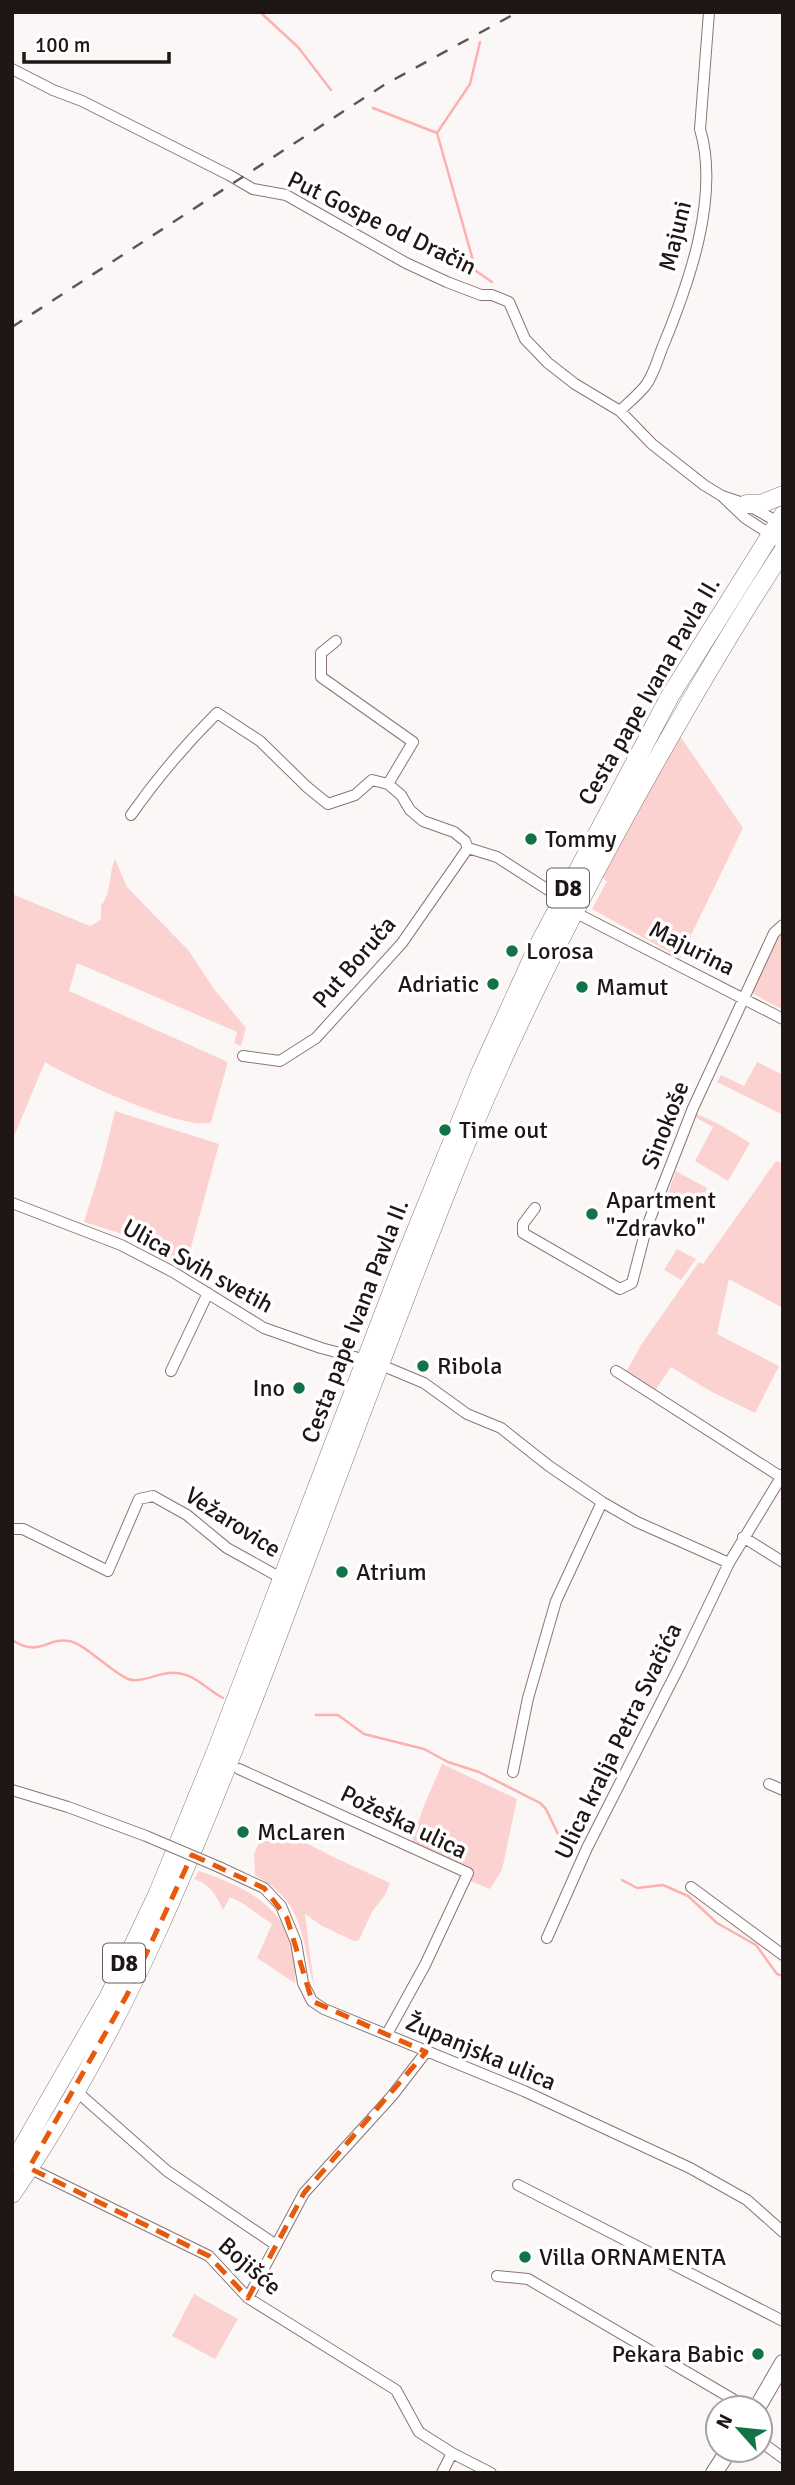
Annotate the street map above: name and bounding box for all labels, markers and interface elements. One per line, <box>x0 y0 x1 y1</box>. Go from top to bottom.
scale bar <box>24 21 170 65</box>
text: 100 m <box>35 32 90 58</box>
street label: Put Gospe od Dračin <box>283 164 481 282</box>
street label: Majuni <box>652 198 698 274</box>
street label: Cesta pape Ivana Pavla II. <box>571 571 727 811</box>
place label: Tommy <box>545 824 616 854</box>
marker: Tommy <box>523 831 539 847</box>
road number: D8 <box>547 868 589 908</box>
street label: Put Boruča <box>306 910 402 1014</box>
street label: Majurina <box>644 914 740 982</box>
place label: Lorosa <box>526 936 594 966</box>
marker: Lorosa <box>504 943 520 959</box>
place label: Adriatic <box>398 969 479 999</box>
place label: Mamut <box>596 972 668 1002</box>
marker: Adriatic <box>485 976 501 992</box>
marker: Mamut <box>574 979 590 995</box>
street label: Sinokoše <box>635 1077 695 1173</box>
place label: Time out <box>459 1115 548 1145</box>
marker: Time out <box>437 1122 453 1138</box>
place label: Apartment "Zdravko" <box>606 1185 716 1243</box>
street label: Cesta pape Ivana Pavla II. <box>295 1195 415 1447</box>
marker: Apartment "Zdravko" <box>584 1206 600 1222</box>
street label: Ulica Svih svetih <box>117 1212 279 1320</box>
place label: Ribola <box>437 1351 502 1381</box>
marker: Ribola <box>415 1358 431 1374</box>
place label: Ino <box>252 1373 285 1403</box>
marker: Ino <box>291 1380 307 1396</box>
street label: Vežarovice <box>179 1480 287 1564</box>
place label: Atrium <box>356 1557 427 1587</box>
marker: Atrium <box>334 1564 350 1580</box>
street label: Ulica kralja Petra Svačića <box>548 1618 688 1864</box>
street label: Požeška ulica <box>336 1778 472 1866</box>
place label: McLaren <box>257 1817 346 1847</box>
marker: McLaren <box>235 1824 251 1840</box>
road number: D8 <box>103 1944 145 1982</box>
street label: Županjska ulica <box>401 2007 561 2097</box>
street label: Bojišće <box>212 2230 288 2302</box>
place label: Villa ORNAMENTA <box>539 2242 726 2272</box>
marker: Villa ORNAMENTA <box>517 2249 533 2265</box>
place label: Pekara Babic <box>612 2339 744 2369</box>
marker: Pekara Babic <box>750 2346 766 2362</box>
north arrow <box>704 2394 774 2464</box>
text: N <box>711 2410 738 2433</box>

